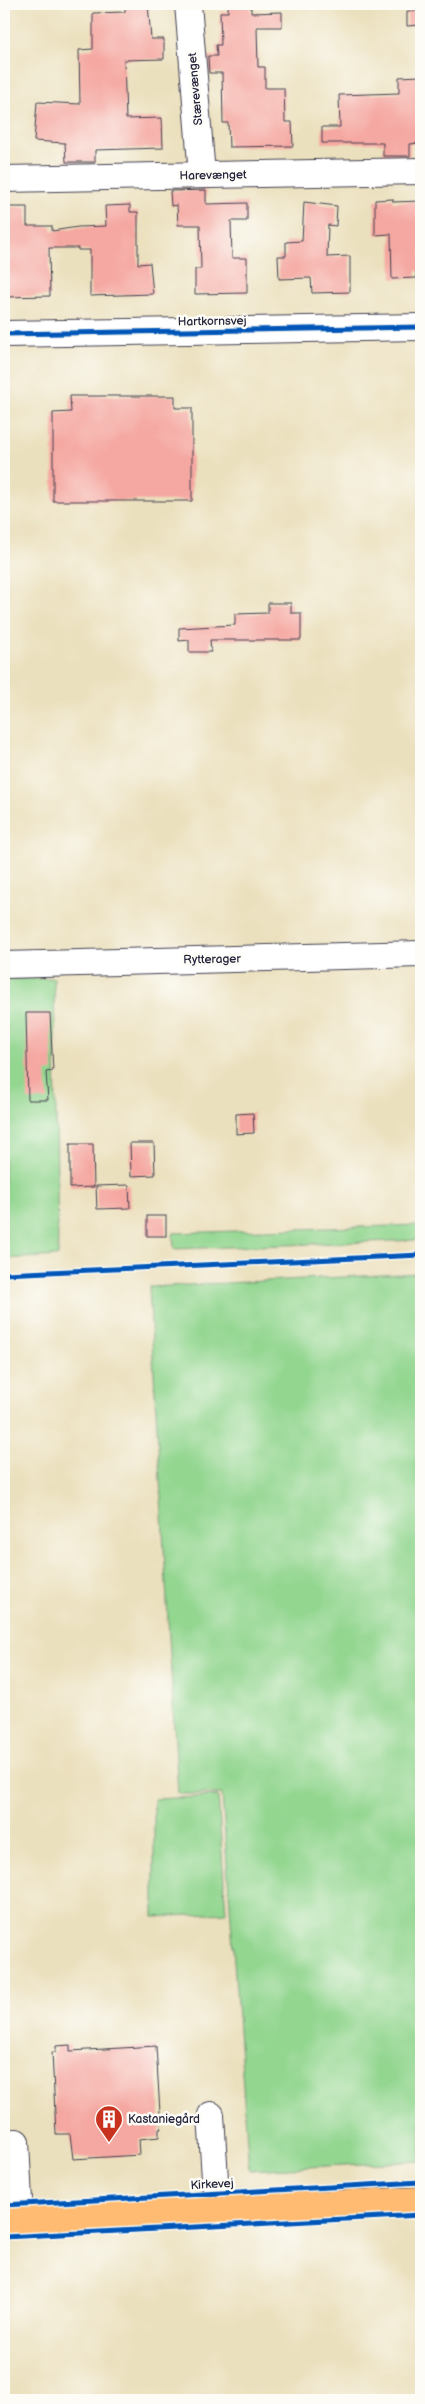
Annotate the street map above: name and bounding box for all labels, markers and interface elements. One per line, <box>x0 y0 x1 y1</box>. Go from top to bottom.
street label: Stærevænget <box>185 52 206 126</box>
street label: Harevænget <box>179 167 247 184</box>
street label: Hartkornsvej <box>177 313 247 330</box>
street label: Rytterager <box>183 951 242 968</box>
building icon: Kastaniegård <box>94 2104 124 2143</box>
place label: Kastaniegård <box>128 2112 200 2127</box>
street label: Kirkevej <box>190 2176 234 2193</box>

